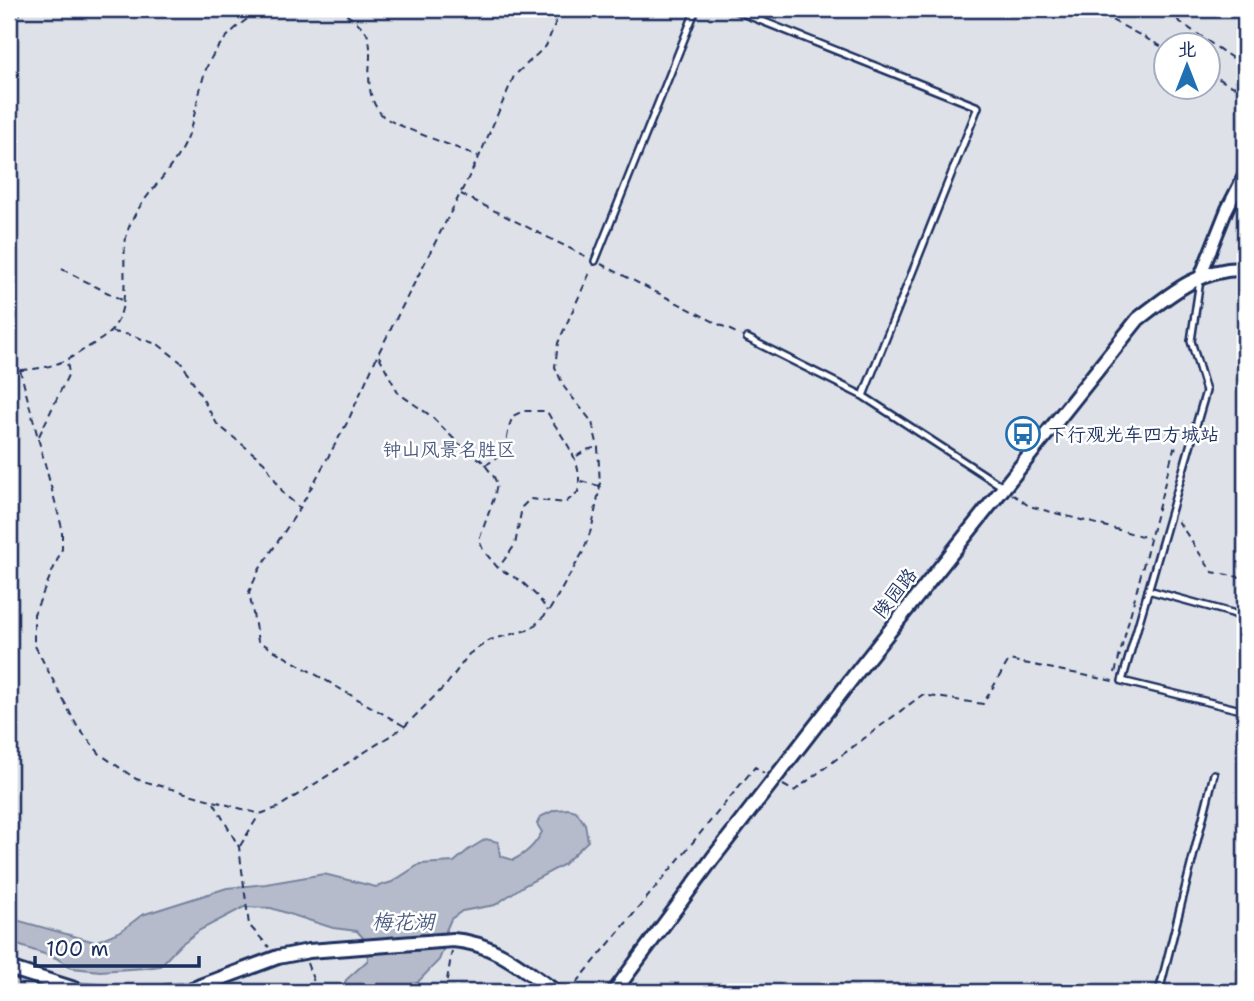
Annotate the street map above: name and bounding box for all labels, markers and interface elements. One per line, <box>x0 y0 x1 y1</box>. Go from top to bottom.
north arrow <box>1152 32 1222 102</box>
text: 北 <box>1177 37 1197 62</box>
bus stop icon: 下行观光车四方城站 <box>1004 415 1042 453</box>
place label: 下行观光车四方城站 <box>1048 422 1219 447</box>
park label: 钟山风景名胜区 <box>382 437 516 462</box>
street label: 陵园路 <box>868 563 922 623</box>
water label: 梅花湖 <box>372 908 436 936</box>
scale bar <box>35 924 200 968</box>
text: 100 m <box>46 935 109 963</box>

